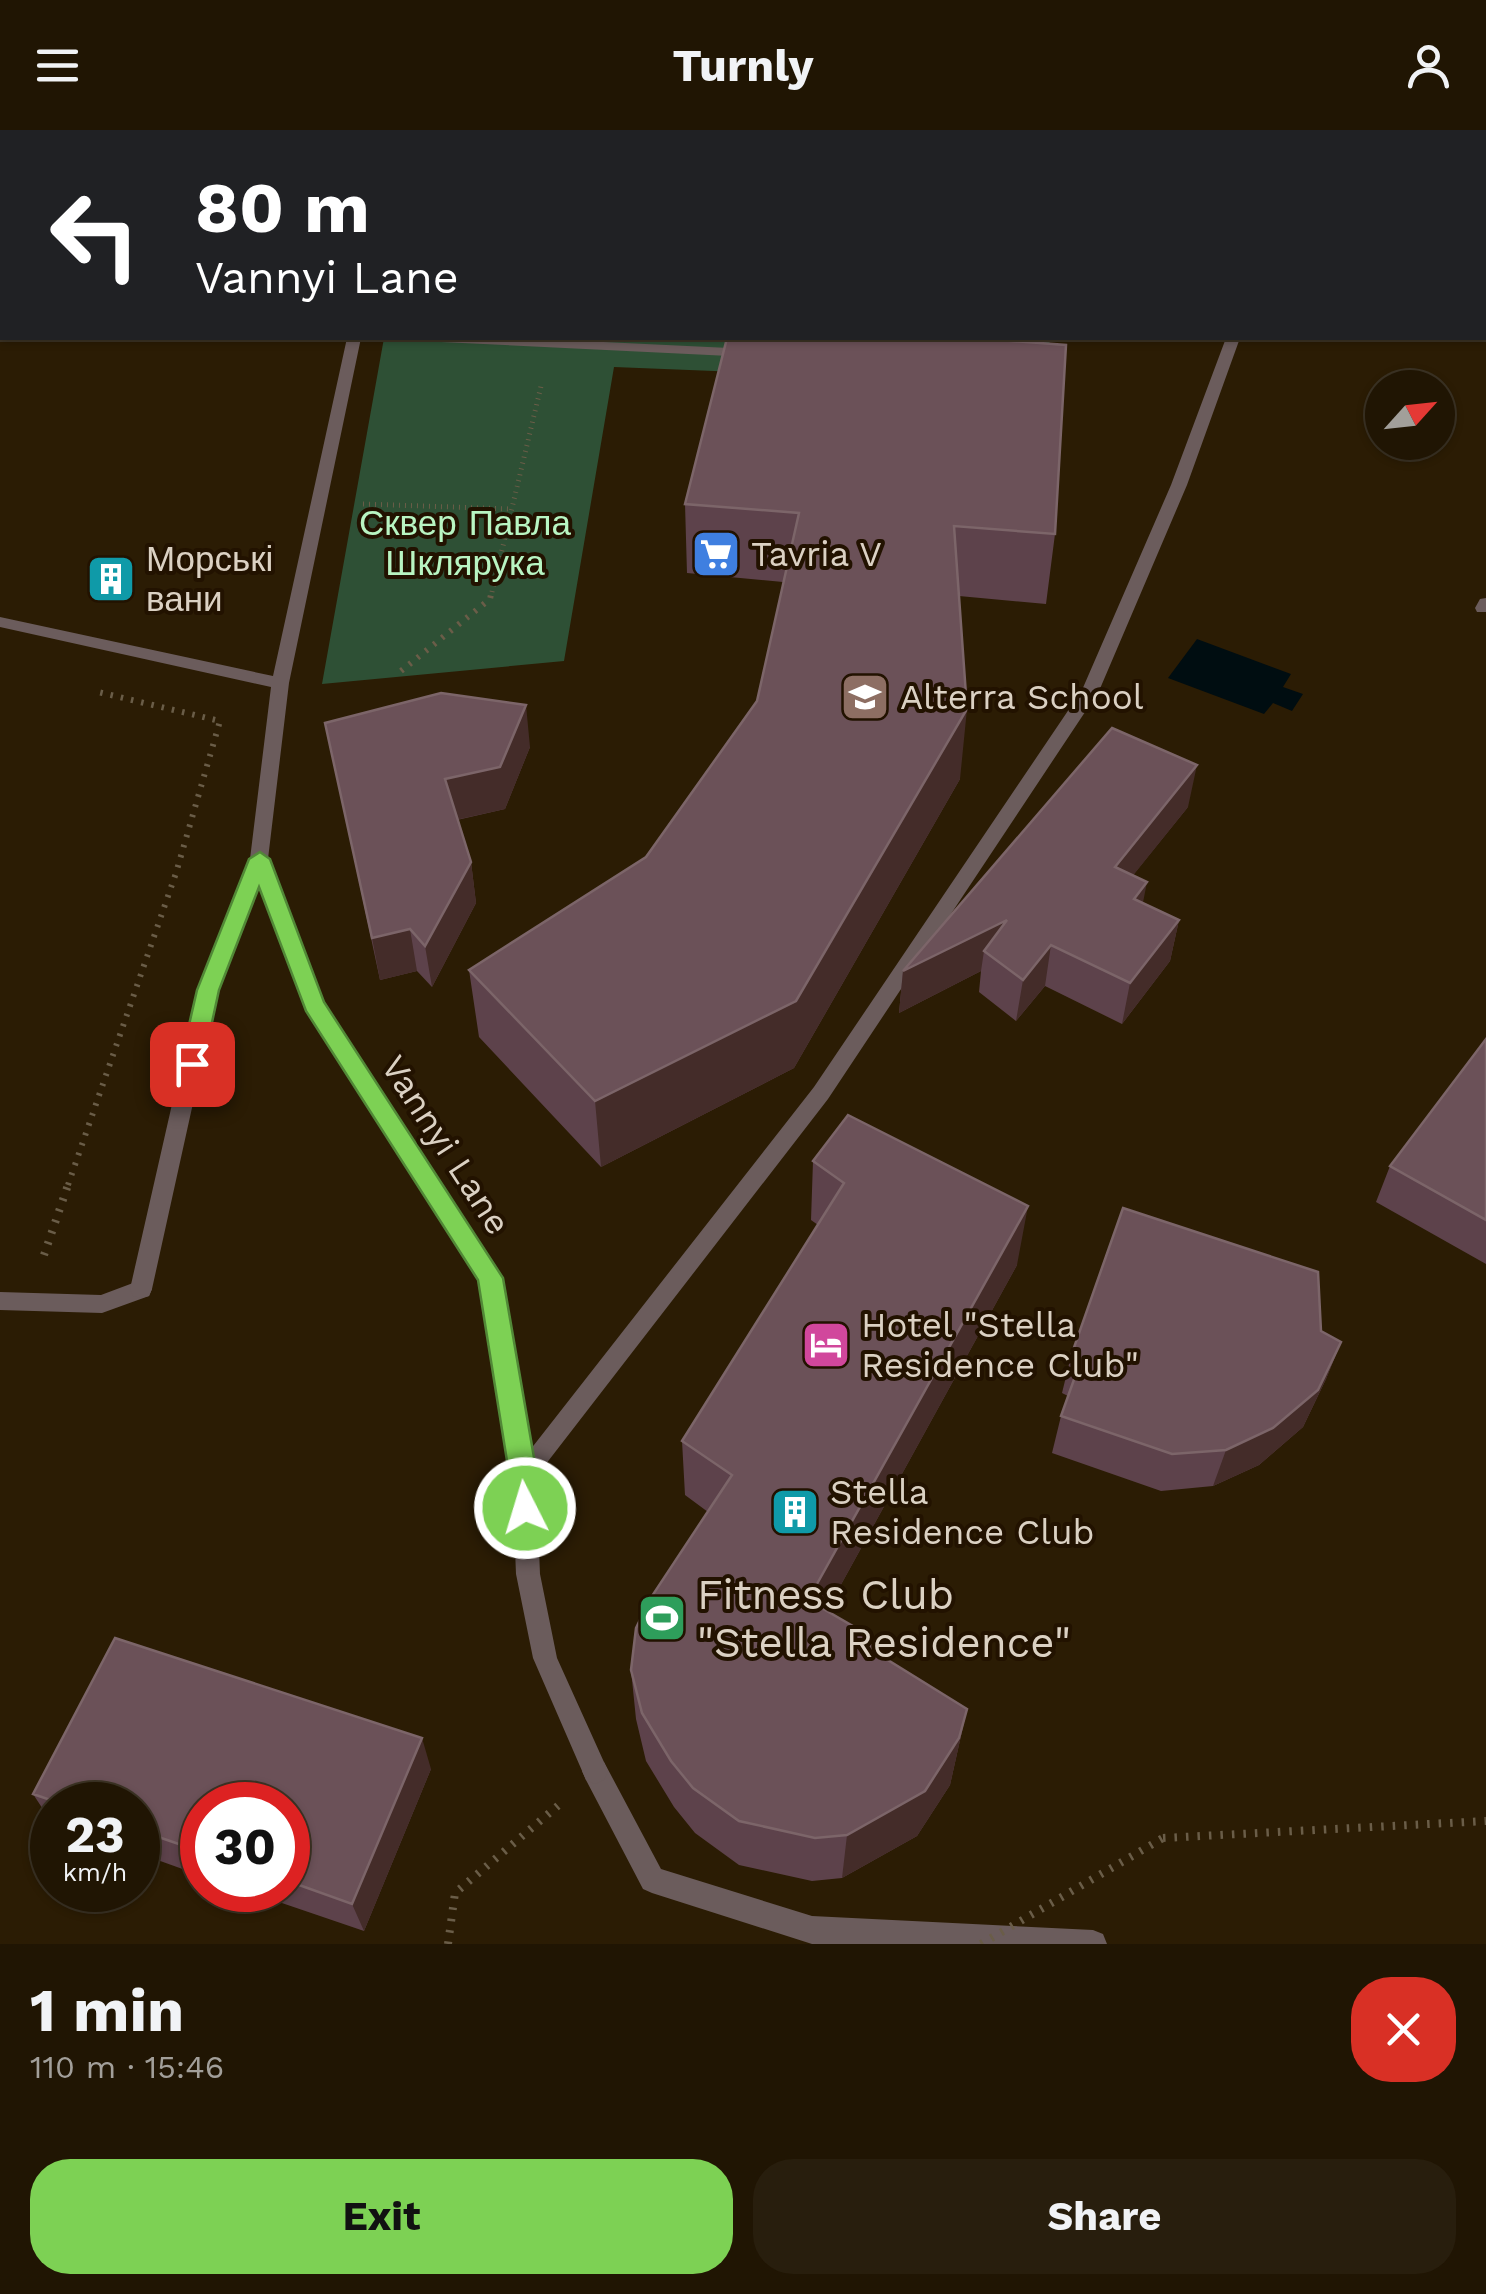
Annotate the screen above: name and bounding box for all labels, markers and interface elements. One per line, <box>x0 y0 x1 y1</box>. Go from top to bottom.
icon: menu <box>30 38 85 93</box>
icon: person <box>1401 38 1456 93</box>
text: Turnly <box>672 39 814 92</box>
text: 80 m <box>195 167 370 249</box>
icon: left <box>30 170 160 300</box>
text: Vannyi Lane <box>195 251 459 304</box>
north arrow <box>1365 370 1455 460</box>
map controls <box>1365 370 1455 460</box>
park label: Сквер Павла Шклярука <box>359 502 572 584</box>
supermarket icon: Tavria V <box>690 528 742 580</box>
place label: Tavria V <box>751 533 882 575</box>
place label: Морські вани <box>146 538 273 620</box>
building icon: Морські вани <box>85 553 137 605</box>
school or university icon: Alterra School <box>839 671 891 723</box>
place label: Alterra School <box>900 676 1144 718</box>
pin <box>150 1022 235 1107</box>
icon: arrive <box>165 1037 220 1092</box>
street label: Vannyi Lane <box>373 1048 519 1242</box>
place label: Hotel "Stella Residence Club" <box>861 1304 1139 1386</box>
hotel icon: Hotel "Stella Residence Club" <box>800 1319 852 1371</box>
position arrow <box>473 1456 577 1560</box>
place label: Stella Residence Club <box>830 1471 1094 1553</box>
building icon: Stella Residence Club <box>769 1486 821 1538</box>
place label: Fitness Club "Stella Residence" <box>697 1570 1071 1667</box>
sports icon: Fitness Club "Stella Residence" <box>636 1592 688 1644</box>
speed limit sign: 30 <box>180 1782 310 1912</box>
text: 23 <box>65 1805 125 1864</box>
text: km/h <box>63 1858 127 1887</box>
text: 1 min <box>30 1975 184 2046</box>
button: close <box>1351 1977 1456 2082</box>
text: 110 m · 15:46 <box>30 2048 224 2086</box>
button: Exit <box>30 2159 733 2274</box>
button: Share <box>753 2159 1456 2274</box>

